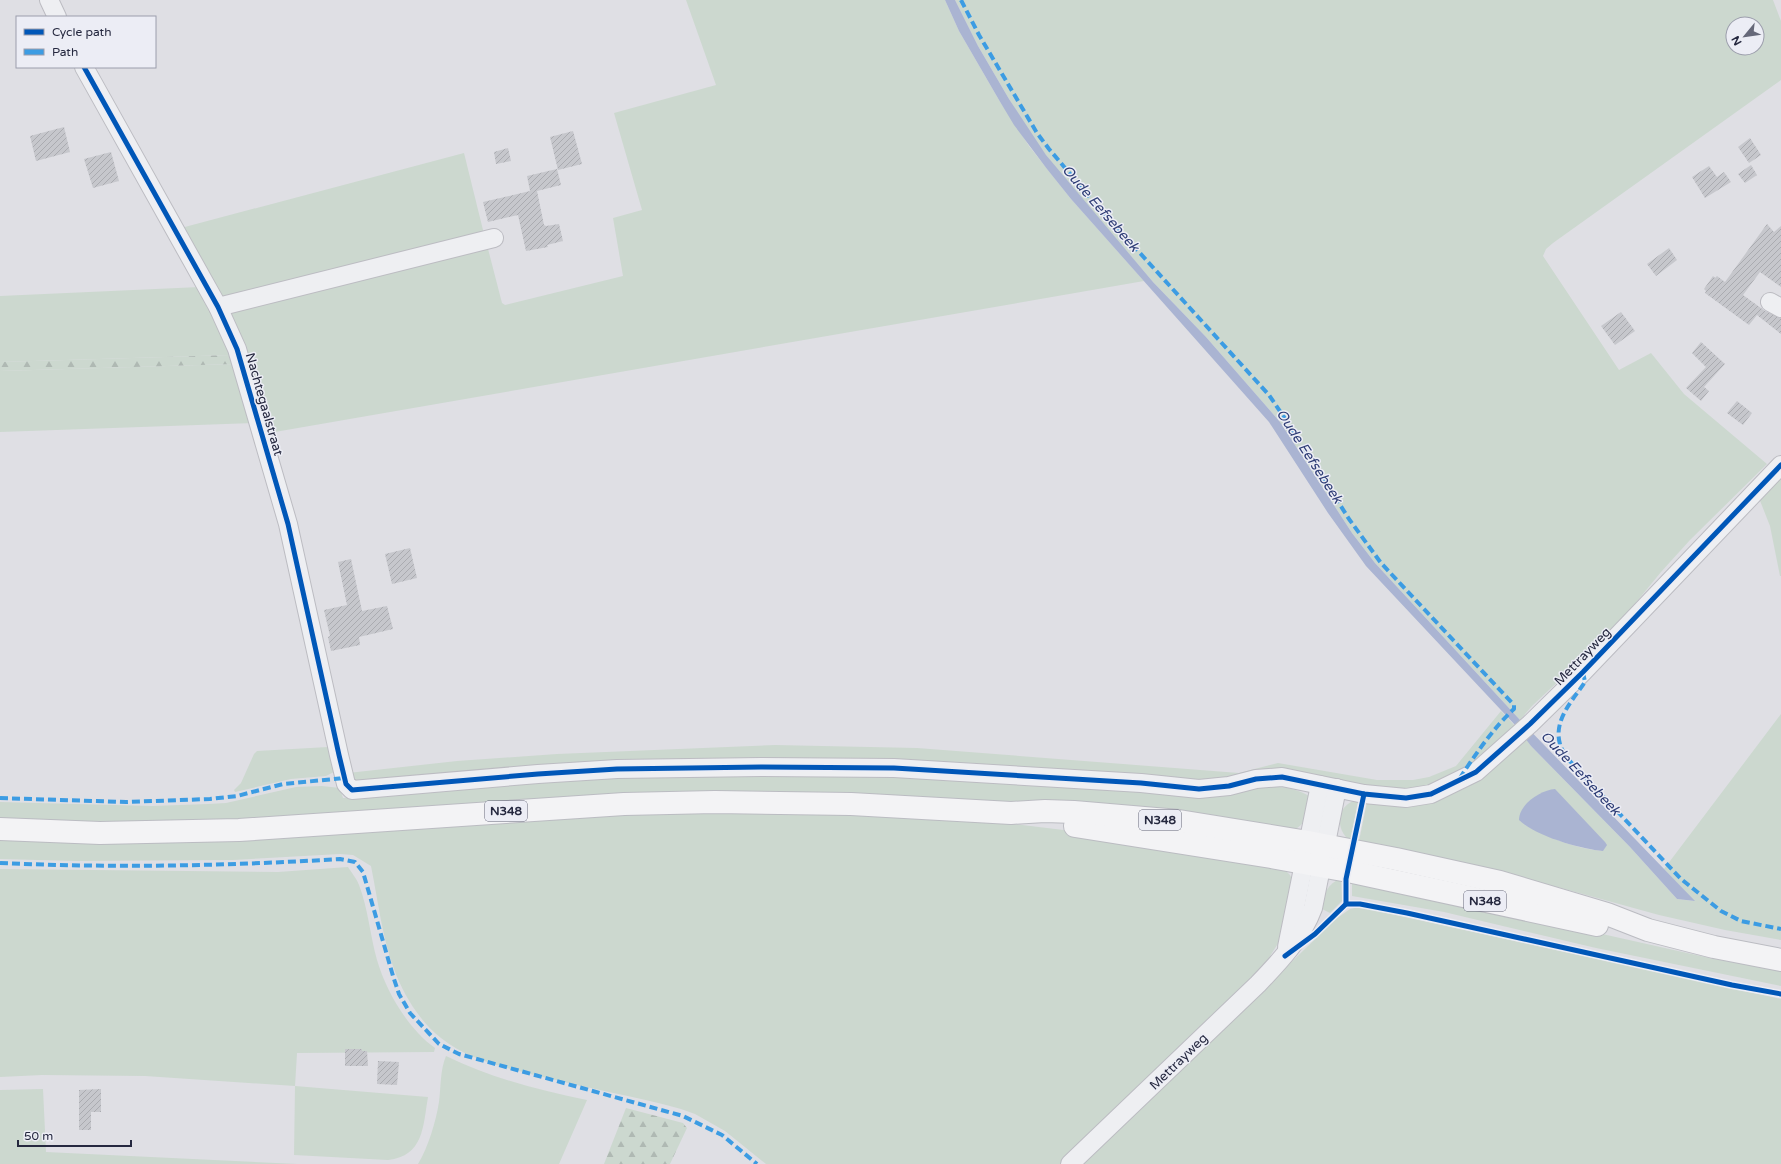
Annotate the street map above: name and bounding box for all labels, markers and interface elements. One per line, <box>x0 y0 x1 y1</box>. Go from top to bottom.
legend <box>16 16 156 68</box>
north arrow <box>1725 16 1765 56</box>
text: Cycle path <box>52 25 111 39</box>
text: N <box>1729 34 1745 48</box>
text: Path <box>52 45 78 59</box>
water label: Oude Eefsebeek <box>1058 162 1144 256</box>
street label: Nachtegaalstraat <box>242 351 286 458</box>
water label: Oude Eefsebeek <box>1273 406 1347 508</box>
street label: Mettrayweg <box>1551 624 1614 689</box>
water label: Oude Eefsebeek <box>1537 728 1625 820</box>
road number: N348 <box>485 801 527 821</box>
road number: N348 <box>1139 810 1181 830</box>
road number: N348 <box>1464 891 1506 911</box>
street label: Mettrayweg <box>1146 1030 1211 1093</box>
scale bar <box>18 1122 131 1148</box>
text: 50 m <box>24 1129 53 1143</box>

